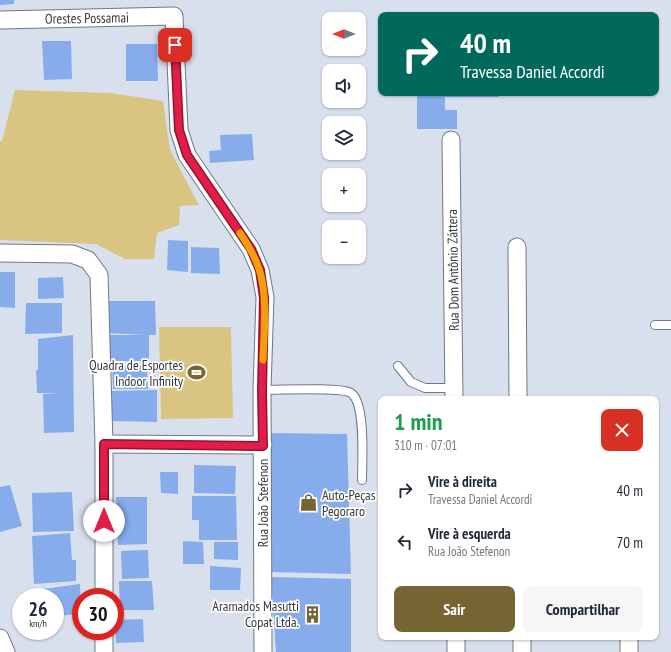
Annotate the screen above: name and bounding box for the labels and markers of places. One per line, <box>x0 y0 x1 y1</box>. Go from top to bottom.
pin <box>158 28 192 62</box>
place label: Quadra de Esportes Indoor Infinity <box>89 356 184 390</box>
sports icon: Quadra de Esportes Indoor Infinity <box>186 363 206 383</box>
place label: Auto-Peças Pegoraro <box>322 486 376 520</box>
shop icon: Auto-Peças Pegoraro <box>299 493 319 513</box>
place label: Aramados Masutti Copat Ltda. <box>212 597 299 631</box>
building icon: Aramados Masutti Copat Ltda. <box>302 604 322 624</box>

